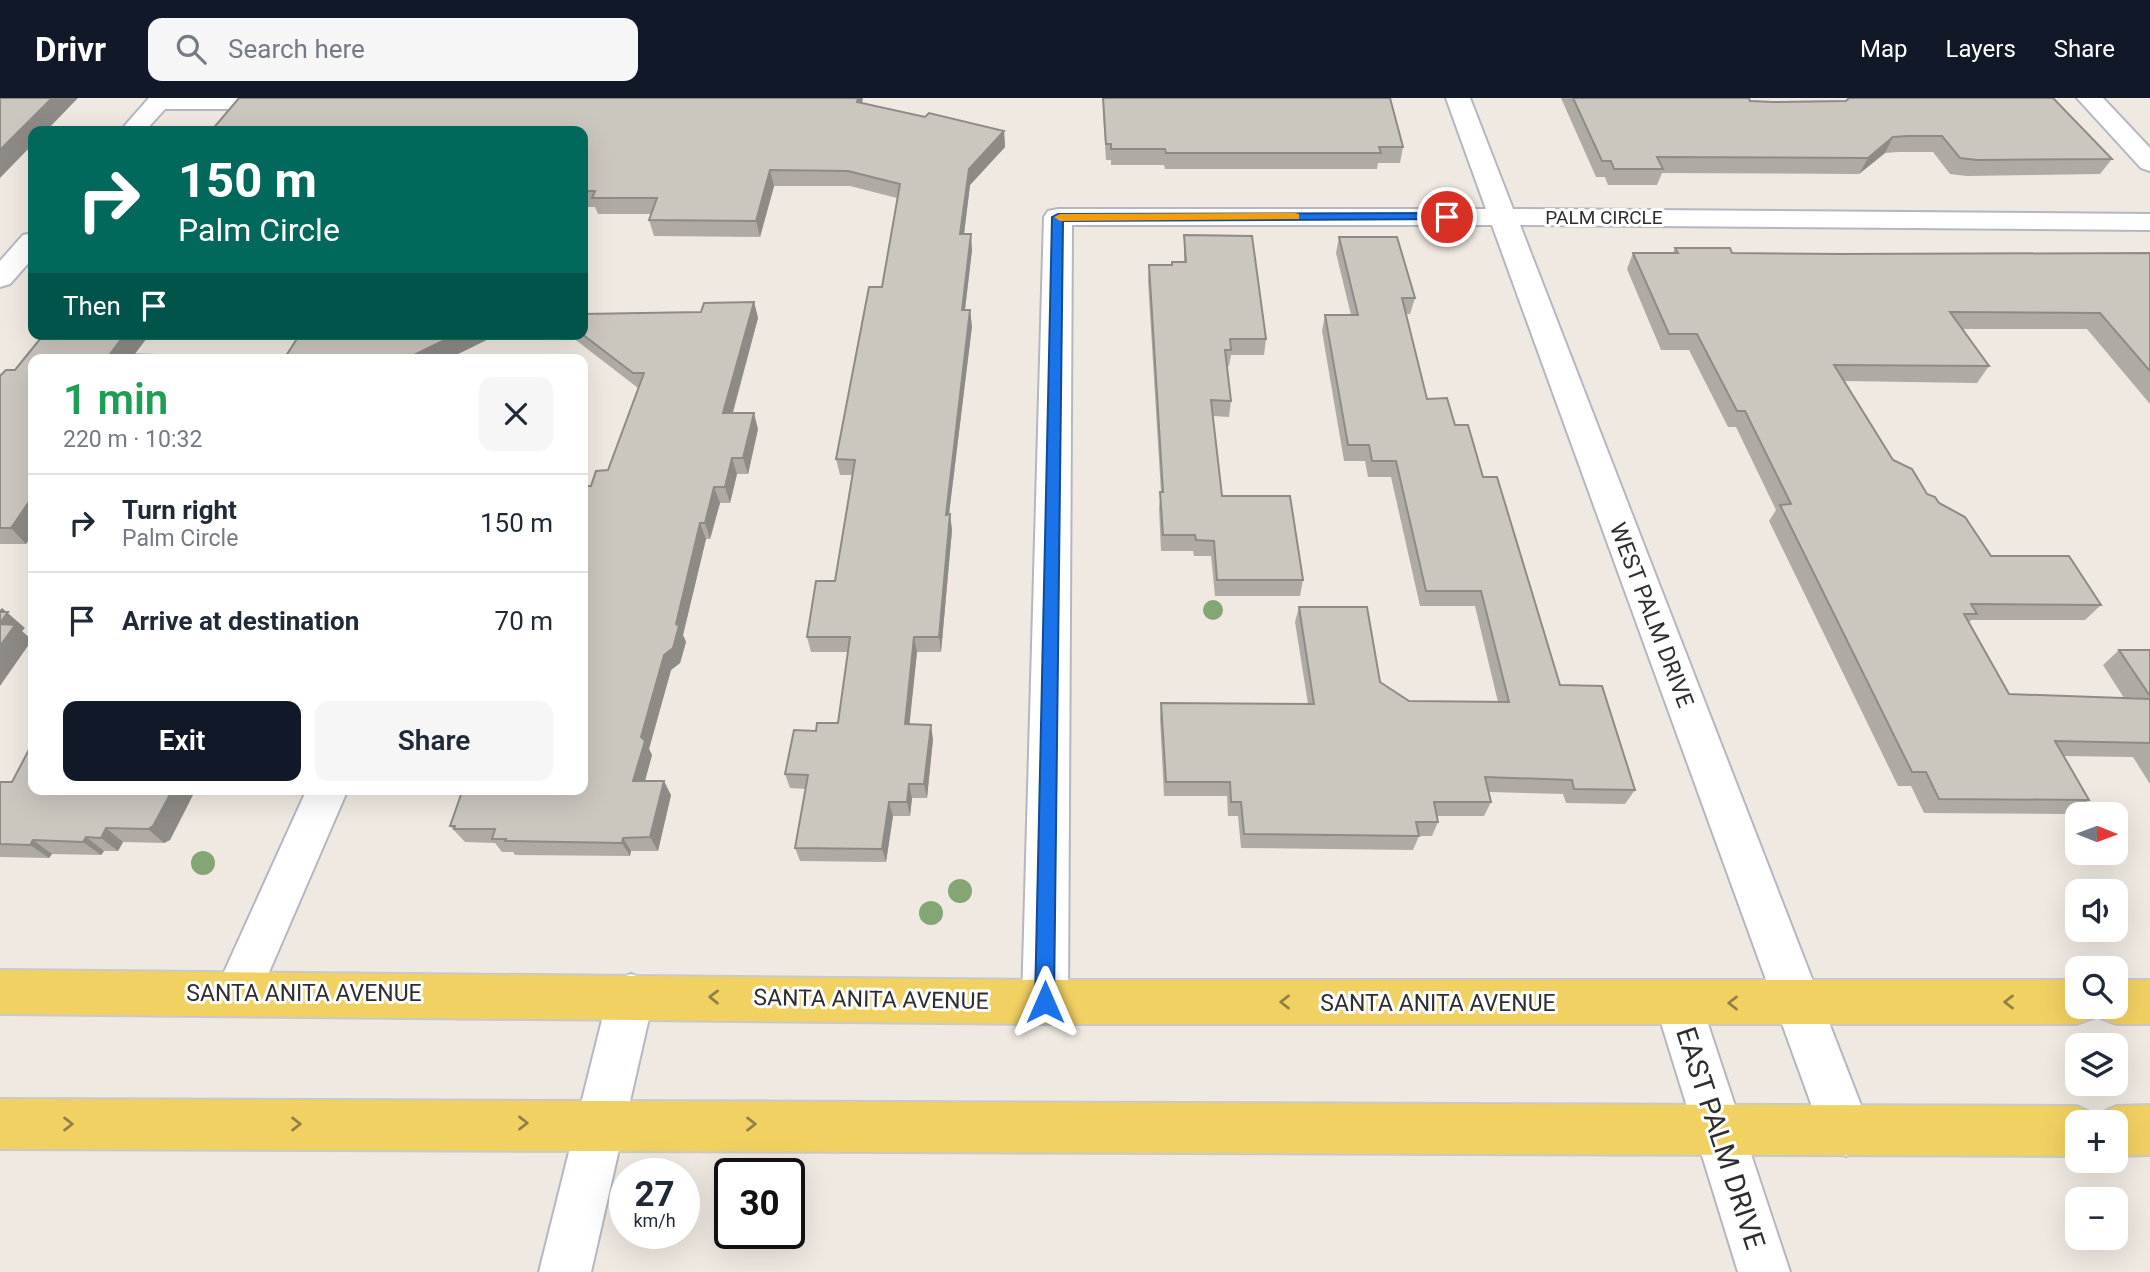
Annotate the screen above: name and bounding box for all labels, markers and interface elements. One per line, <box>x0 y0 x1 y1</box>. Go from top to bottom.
search box <box>148 18 638 81</box>
text: Drivr <box>35 30 106 69</box>
icon: search <box>172 30 210 68</box>
text: Search here <box>228 34 365 64</box>
text: Map <box>1860 35 1908 63</box>
text: Layers <box>1946 35 2016 63</box>
text: Share <box>2054 35 2115 63</box>
text: 150 m <box>178 152 317 209</box>
icon: right <box>63 154 154 245</box>
pin <box>1417 187 1477 247</box>
icon: arrive <box>1428 198 1466 236</box>
street label: PALM CIRCLE <box>1545 206 1663 229</box>
text: Palm Circle <box>178 211 340 249</box>
icon: arrive <box>135 287 173 325</box>
text: Then <box>63 291 121 321</box>
text: 1 min <box>63 375 168 424</box>
button: close <box>479 377 553 451</box>
text: 220 m · 10:32 <box>63 426 202 453</box>
text: Turn right <box>122 495 237 525</box>
icon: right <box>63 504 101 542</box>
text: 150 m <box>480 508 553 538</box>
street label: WEST PALM DRIVE <box>1604 519 1699 711</box>
text: Palm Circle <box>122 525 238 552</box>
icon: arrive <box>63 602 101 640</box>
text: Arrive at destination <box>122 606 359 636</box>
text: 70 m <box>495 606 553 636</box>
button: Exit <box>63 701 301 781</box>
button: Share <box>315 701 553 781</box>
north arrow <box>2065 802 2128 864</box>
map controls <box>2065 802 2128 1250</box>
button: sound <box>2065 879 2128 942</box>
button: search <box>2065 956 2128 1019</box>
position arrow <box>1008 965 1082 1039</box>
street label: SANTA ANITA AVENUE <box>186 980 422 1007</box>
street label: SANTA ANITA AVENUE <box>753 984 989 1015</box>
one-way arrow <box>708 989 719 1005</box>
street label: SANTA ANITA AVENUE <box>1320 990 1556 1017</box>
one-way arrow <box>1279 994 1289 1010</box>
one-way arrow <box>2003 994 2014 1010</box>
one-way arrow <box>1727 995 1737 1011</box>
street label: EAST PALM DRIVE <box>1669 1023 1772 1253</box>
button: layers <box>2065 1033 2128 1096</box>
button: + <box>2065 1110 2128 1173</box>
one-way arrow <box>518 1115 529 1131</box>
one-way arrow <box>63 1116 74 1132</box>
one-way arrow <box>291 1116 301 1132</box>
one-way arrow <box>745 1117 756 1132</box>
speed limit sign: 30 <box>714 1158 805 1249</box>
text: 27 <box>634 1174 675 1215</box>
button: − <box>2065 1187 2128 1250</box>
text: km/h <box>633 1210 676 1231</box>

